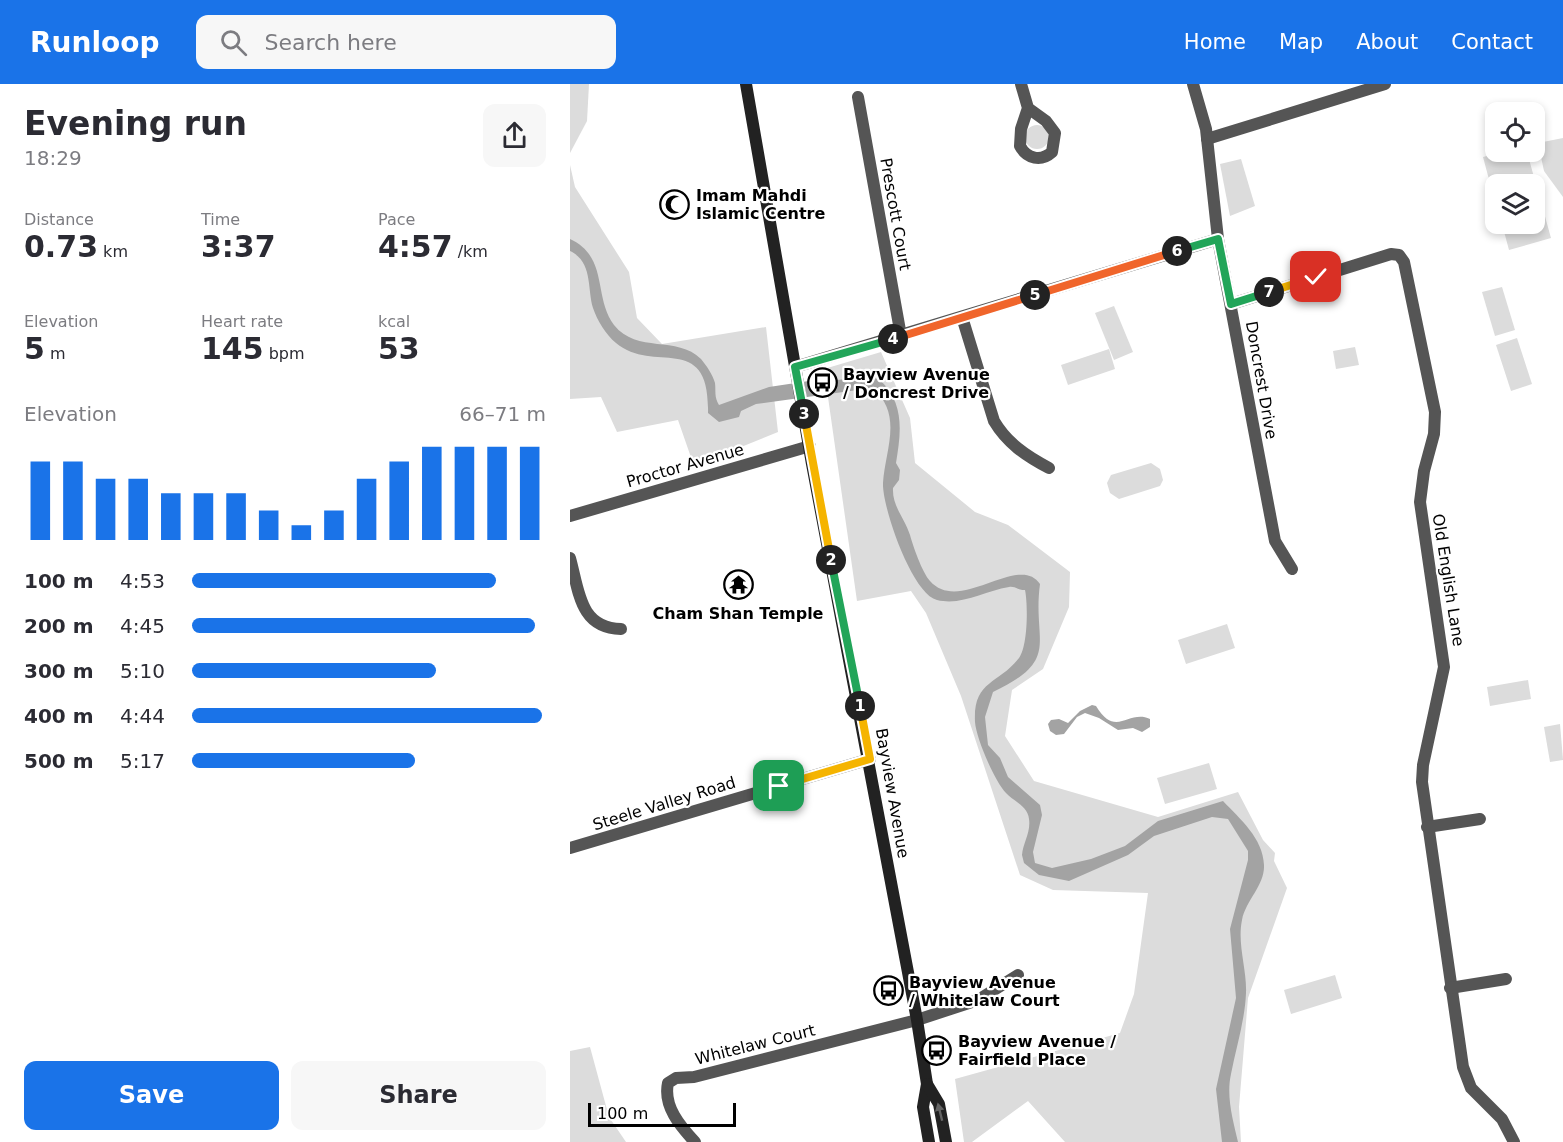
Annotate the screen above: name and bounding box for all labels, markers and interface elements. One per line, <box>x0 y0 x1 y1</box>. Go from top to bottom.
search box <box>196 15 616 69</box>
text: Runloop <box>30 26 160 59</box>
icon: search <box>217 26 250 59</box>
text: Search here <box>265 30 397 55</box>
text: Home <box>1184 30 1246 54</box>
text: Map <box>1279 30 1323 54</box>
text: About <box>1356 30 1418 54</box>
text: Contact <box>1451 30 1533 54</box>
map controls <box>1485 102 1545 234</box>
button: locate <box>1485 102 1545 162</box>
text: Evening run <box>24 104 247 143</box>
button: share <box>483 104 546 167</box>
text: 18:29 <box>24 146 82 170</box>
street label: Prescott Court <box>876 156 915 272</box>
button: layers <box>1485 174 1545 234</box>
place label: Imam Mahdi Islamic Centre <box>696 186 825 223</box>
mosque icon: Imam Mahdi Islamic Centre <box>659 188 691 220</box>
text: Distance <box>24 210 94 229</box>
text: Time <box>201 210 240 229</box>
text: Pace <box>378 210 415 229</box>
text: 0.73 <box>24 229 98 264</box>
text: 3:37 <box>201 229 276 264</box>
text: 4:57 <box>378 229 453 264</box>
pin: 6 <box>1162 236 1192 266</box>
text: 6 <box>1171 241 1183 260</box>
text: km <box>98 242 128 261</box>
text: /km <box>453 242 488 261</box>
pin <box>1290 251 1341 302</box>
icon: check <box>1299 260 1332 293</box>
pin: 7 <box>1254 277 1284 307</box>
pin: 5 <box>1020 280 1050 310</box>
text: 7 <box>1263 282 1275 301</box>
text: 5 <box>1029 285 1041 304</box>
text: Elevation <box>24 312 98 331</box>
text: Heart rate <box>201 312 283 331</box>
text: kcal <box>378 312 410 331</box>
street label: Doncrest Drive <box>1242 320 1281 441</box>
pin: 4 <box>878 324 908 354</box>
text: 4 <box>887 329 899 348</box>
text: 5 <box>24 331 45 366</box>
text: 145 <box>201 331 264 366</box>
text: 53 <box>378 331 420 366</box>
text: m <box>45 344 66 363</box>
text: bpm <box>264 344 305 363</box>
place label: Bayview Avenue / Doncrest Drive <box>843 365 990 402</box>
bus stop icon: Bayview Avenue / Doncrest Drive <box>806 367 838 399</box>
pin: 3 <box>789 399 819 429</box>
text: Elevation <box>24 402 117 426</box>
text: 66–71 m <box>459 402 546 426</box>
text: 3 <box>798 404 810 423</box>
street label: Proctor Avenue <box>624 440 746 491</box>
street label: Old English Lane <box>1429 512 1468 648</box>
pin: 2 <box>816 545 846 575</box>
text: 2 <box>825 550 837 569</box>
text: 100 m <box>24 569 94 593</box>
text: 4:53 <box>120 569 165 593</box>
temple icon: Cham Shan Temple <box>722 569 754 601</box>
place label: Cham Shan Temple <box>653 604 824 623</box>
text: 200 m <box>24 614 94 638</box>
text: 4:45 <box>120 614 165 638</box>
text: 300 m <box>24 659 94 683</box>
text: 5:10 <box>120 659 165 683</box>
pin: 1 <box>845 691 875 721</box>
text: 1 <box>854 696 866 715</box>
text: 400 m <box>24 704 94 728</box>
text: 4:44 <box>120 704 165 728</box>
street label: Bayview Avenue <box>872 727 913 860</box>
text: 500 m <box>24 749 94 773</box>
text: 5:17 <box>120 749 165 773</box>
pin <box>753 760 804 811</box>
icon: arrive <box>762 769 795 802</box>
street label: Steele Valley Road <box>590 773 738 834</box>
place label: Bayview Avenue / Whitelaw Court <box>909 973 1060 1010</box>
bus stop icon: Bayview Avenue / Whitelaw Court <box>872 975 904 1007</box>
street label: Whitelaw Court <box>693 1020 817 1069</box>
place label: Bayview Avenue / Fairfield Place <box>958 1032 1116 1069</box>
bus stop icon: Bayview Avenue / Fairfield Place <box>921 1034 953 1066</box>
button: Save <box>24 1061 279 1130</box>
button: Share <box>291 1061 546 1130</box>
scale bar <box>588 1100 736 1128</box>
one-way arrow <box>934 1103 944 1121</box>
text: 100 m <box>597 1104 648 1123</box>

